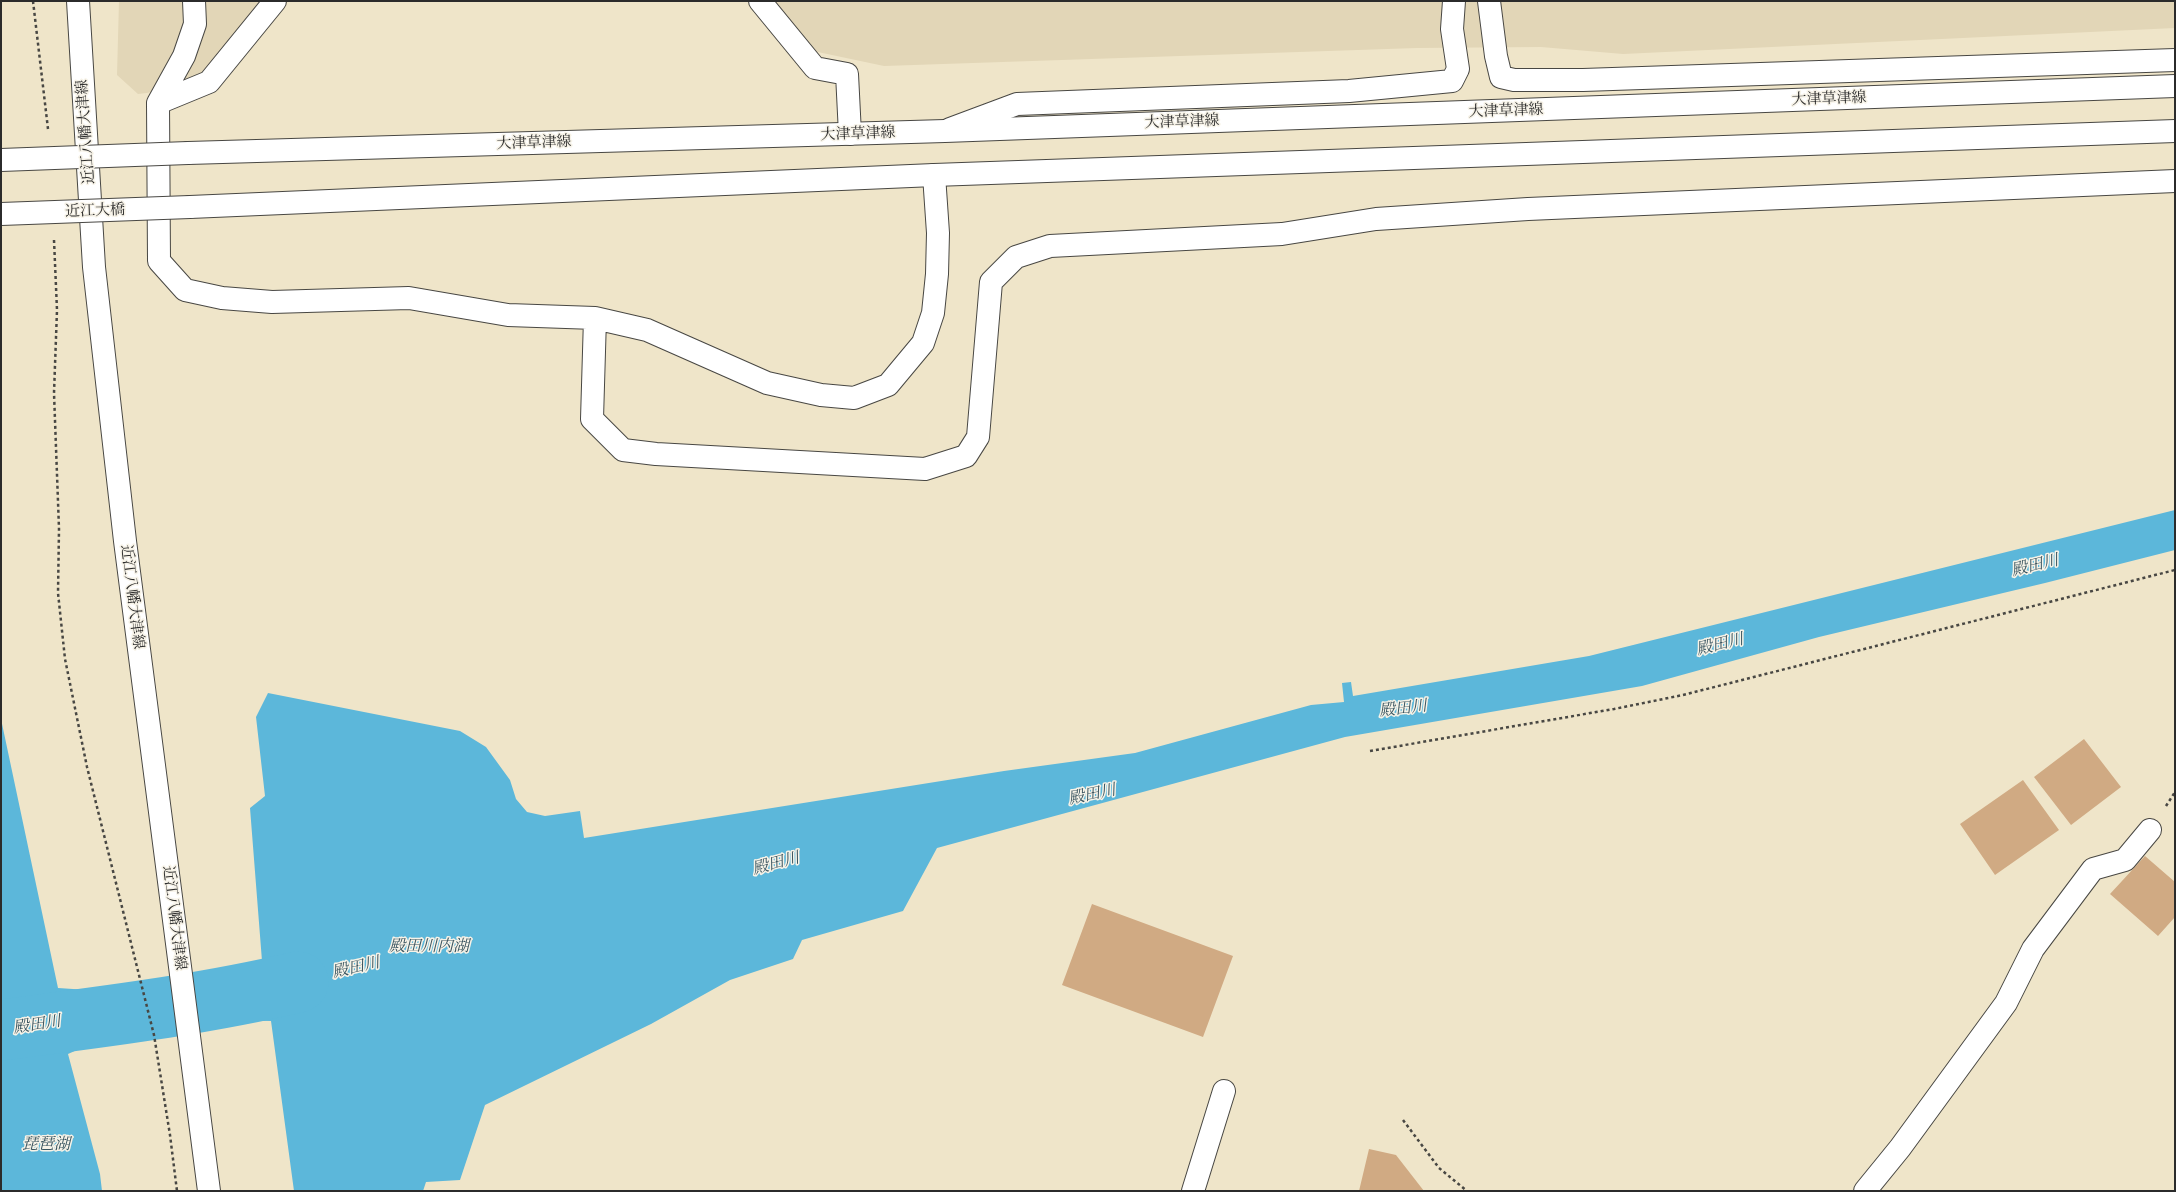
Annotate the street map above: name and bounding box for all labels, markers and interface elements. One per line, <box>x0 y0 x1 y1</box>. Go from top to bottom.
street label: 近江八幡大津線 <box>73 79 99 185</box>
street label: 大津草津線 <box>1791 89 1867 109</box>
street label: 大津草津線 <box>1468 101 1544 121</box>
street label: 大津草津線 <box>1144 112 1220 132</box>
street label: 大津草津線 <box>820 124 896 144</box>
street label: 大津草津線 <box>496 133 572 153</box>
street label: 近江大橋 <box>65 201 125 221</box>
street label: 近江八幡大津線 <box>117 544 147 650</box>
water label: 殿田川 <box>2009 551 2061 581</box>
water label: 殿田川 <box>1694 630 1746 660</box>
water label: 殿田川 <box>1378 697 1428 721</box>
water label: 殿田川 <box>1067 781 1117 809</box>
water label: 殿田川 <box>750 849 802 879</box>
street label: 近江八幡大津線 <box>159 865 189 971</box>
water label: 殿田川内湖 <box>389 937 469 957</box>
water label: 殿田川 <box>330 953 382 983</box>
water label: 殿田川 <box>12 1012 62 1038</box>
water label: 琵琶湖 <box>22 1135 70 1155</box>

